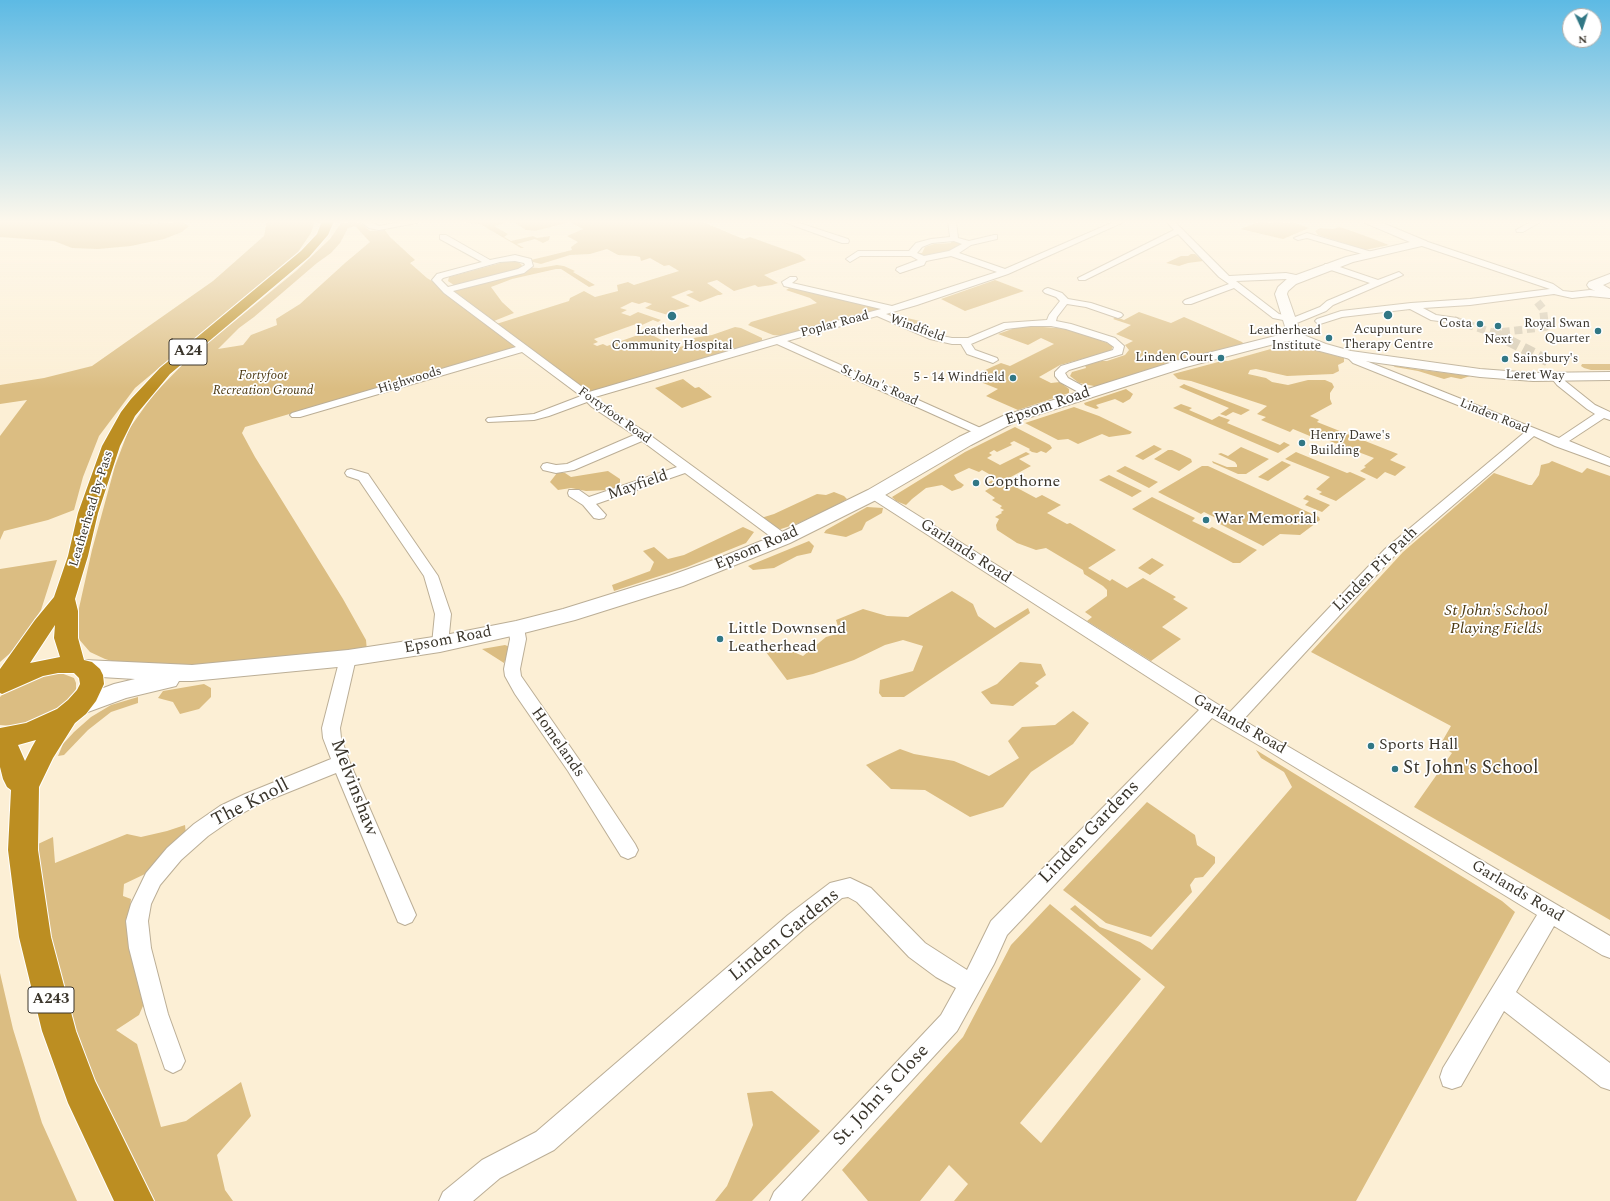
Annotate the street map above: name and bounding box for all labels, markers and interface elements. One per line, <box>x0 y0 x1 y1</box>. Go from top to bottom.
north arrow <box>1562 8 1602 48</box>
text: N <box>1578 31 1588 48</box>
street label: Poplar Road <box>799 308 871 342</box>
marker: Acupunture Therapy Centre <box>1382 309 1394 321</box>
marker: Leatherhead Community Hospital <box>666 310 678 322</box>
street label: Windfield <box>887 312 947 346</box>
place label: Costa <box>1439 316 1472 332</box>
place label: Royal Swan Quarter <box>1524 316 1590 347</box>
marker: Costa <box>1475 319 1485 329</box>
marker: Next <box>1493 321 1503 331</box>
place label: Acupunture Therapy Centre <box>1343 322 1433 353</box>
place label: Leatherhead Community Hospital <box>611 323 733 354</box>
place label: Leatherhead Institute <box>1249 323 1321 354</box>
marker: Royal Swan Quarter <box>1593 326 1603 336</box>
place label: Next <box>1484 332 1512 348</box>
marker: Leatherhead Institute <box>1324 333 1334 343</box>
road number: A24 <box>169 339 207 365</box>
place label: Linden Court <box>1135 350 1213 366</box>
place label: Sainsbury's <box>1513 351 1578 367</box>
marker: Linden Court <box>1216 353 1226 363</box>
marker: Sainsbury's <box>1500 354 1510 364</box>
street label: St John's Road <box>838 362 920 410</box>
street label: Highwoods <box>376 364 444 398</box>
park label: Fortyfoot Recreation Ground <box>213 368 313 399</box>
street label: Leret Way <box>1505 368 1565 384</box>
place label: 5 - 14 Windfield <box>913 370 1005 386</box>
marker: 5 - 14 Windfield <box>1008 373 1018 383</box>
street label: Epsom Road <box>1003 383 1093 431</box>
street label: Fortyfoot Road <box>574 384 654 448</box>
street label: Linden Road <box>1457 396 1531 438</box>
place label: Henry Dawe's Building <box>1310 428 1390 459</box>
marker: Henry Dawe's Building <box>1297 438 1307 448</box>
street label: Leatherhead By-Pass <box>67 449 117 569</box>
street label: Mayfield <box>605 467 671 505</box>
place label: Copthorne <box>984 473 1060 493</box>
marker: Copthorne <box>971 478 981 488</box>
place label: War Memorial <box>1214 510 1317 530</box>
marker: War Memorial <box>1201 515 1211 525</box>
street label: Garlands Road <box>916 516 1014 588</box>
street label: Epsom Road <box>712 523 802 575</box>
street label: Linden Pit Path <box>1330 524 1422 616</box>
park label: St John's School Playing Fields <box>1444 602 1548 640</box>
place label: Little Downsend Leatherhead <box>728 620 846 658</box>
street label: Epsom Road <box>403 623 493 659</box>
marker: Little Downsend Leatherhead <box>715 634 725 644</box>
street label: Garlands Road <box>1189 691 1289 759</box>
street label: Homelands <box>526 704 588 782</box>
street label: Melvinshaw <box>324 736 382 840</box>
place label: Sports Hall <box>1379 736 1458 756</box>
marker: Sports Hall <box>1366 741 1376 751</box>
place label: St John's School <box>1403 758 1539 780</box>
marker: St John's School <box>1390 764 1400 774</box>
street label: The Knoll <box>208 775 294 833</box>
street label: Linden Gardens <box>1035 776 1145 890</box>
street label: Garlands Road <box>1467 857 1567 927</box>
street label: Linden Gardens <box>725 885 845 987</box>
road number: A243 <box>28 987 74 1013</box>
street label: St. John's Close <box>829 1040 935 1152</box>

